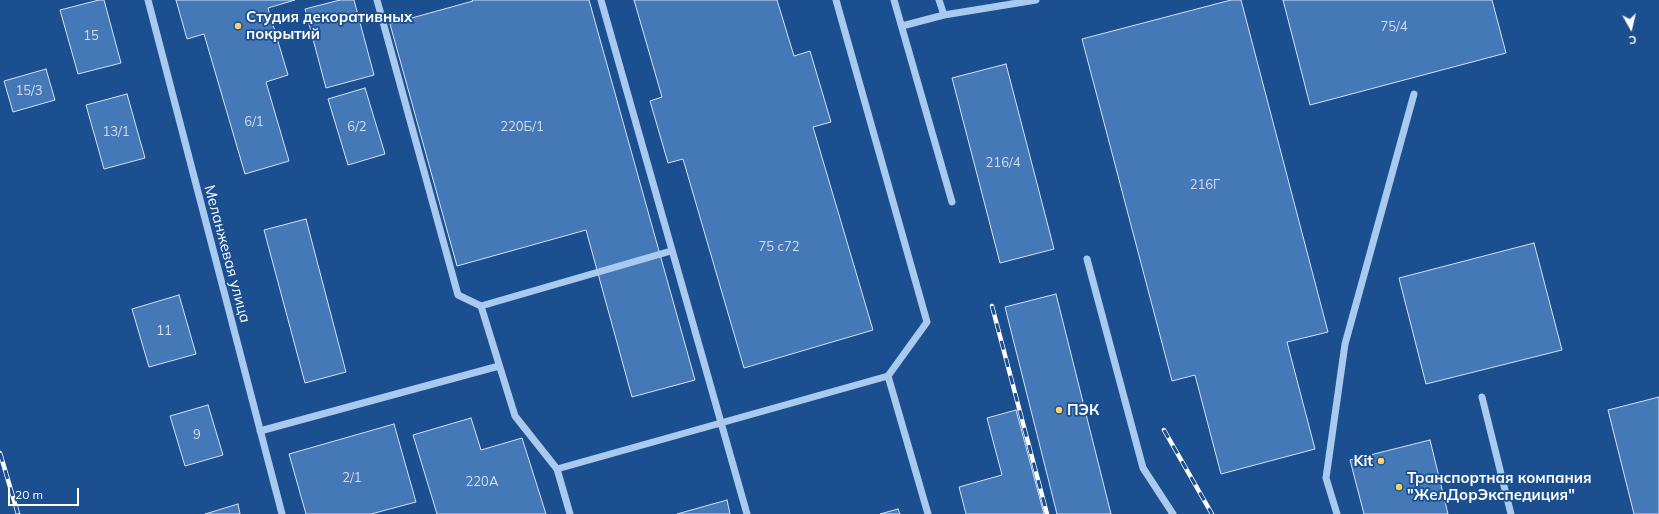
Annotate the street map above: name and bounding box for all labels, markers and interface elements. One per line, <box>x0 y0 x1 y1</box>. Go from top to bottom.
place label: Студия декоративных покрытий <box>246 8 412 43</box>
north arrow <box>1611 8 1651 48</box>
house number: 75/4 <box>1380 19 1408 35</box>
marker: Студия декоративных покрытий <box>233 21 243 31</box>
house number: 15 <box>83 28 99 44</box>
text: С <box>1628 32 1637 47</box>
house number: 15/3 <box>15 83 43 99</box>
house number: 6/1 <box>244 114 264 130</box>
house number: 6/2 <box>347 119 367 135</box>
house number: 220Б/1 <box>500 119 544 135</box>
house number: 13/1 <box>102 124 130 140</box>
house number: 216/4 <box>986 155 1020 171</box>
house number: 216Г <box>1190 177 1220 193</box>
street label: Меланжевая улица <box>200 183 254 325</box>
house number: 75 с72 <box>758 239 800 255</box>
house number: 11 <box>156 323 172 339</box>
place label: ПЭК <box>1067 401 1099 419</box>
marker: ПЭК <box>1054 405 1064 415</box>
house number: 9 <box>193 427 201 443</box>
place label: Kit <box>1353 452 1373 470</box>
marker: Kit <box>1376 456 1386 466</box>
place label: Транспортная компания "ЖелДорЭкспедиция" <box>1407 469 1592 504</box>
house number: 2/1 <box>342 470 362 486</box>
house number: 220А <box>466 474 498 490</box>
scale bar <box>10 480 81 506</box>
marker: Транспортная компания "ЖелДорЭкспедиция" <box>1394 482 1404 492</box>
text: 20 m <box>15 487 43 502</box>

